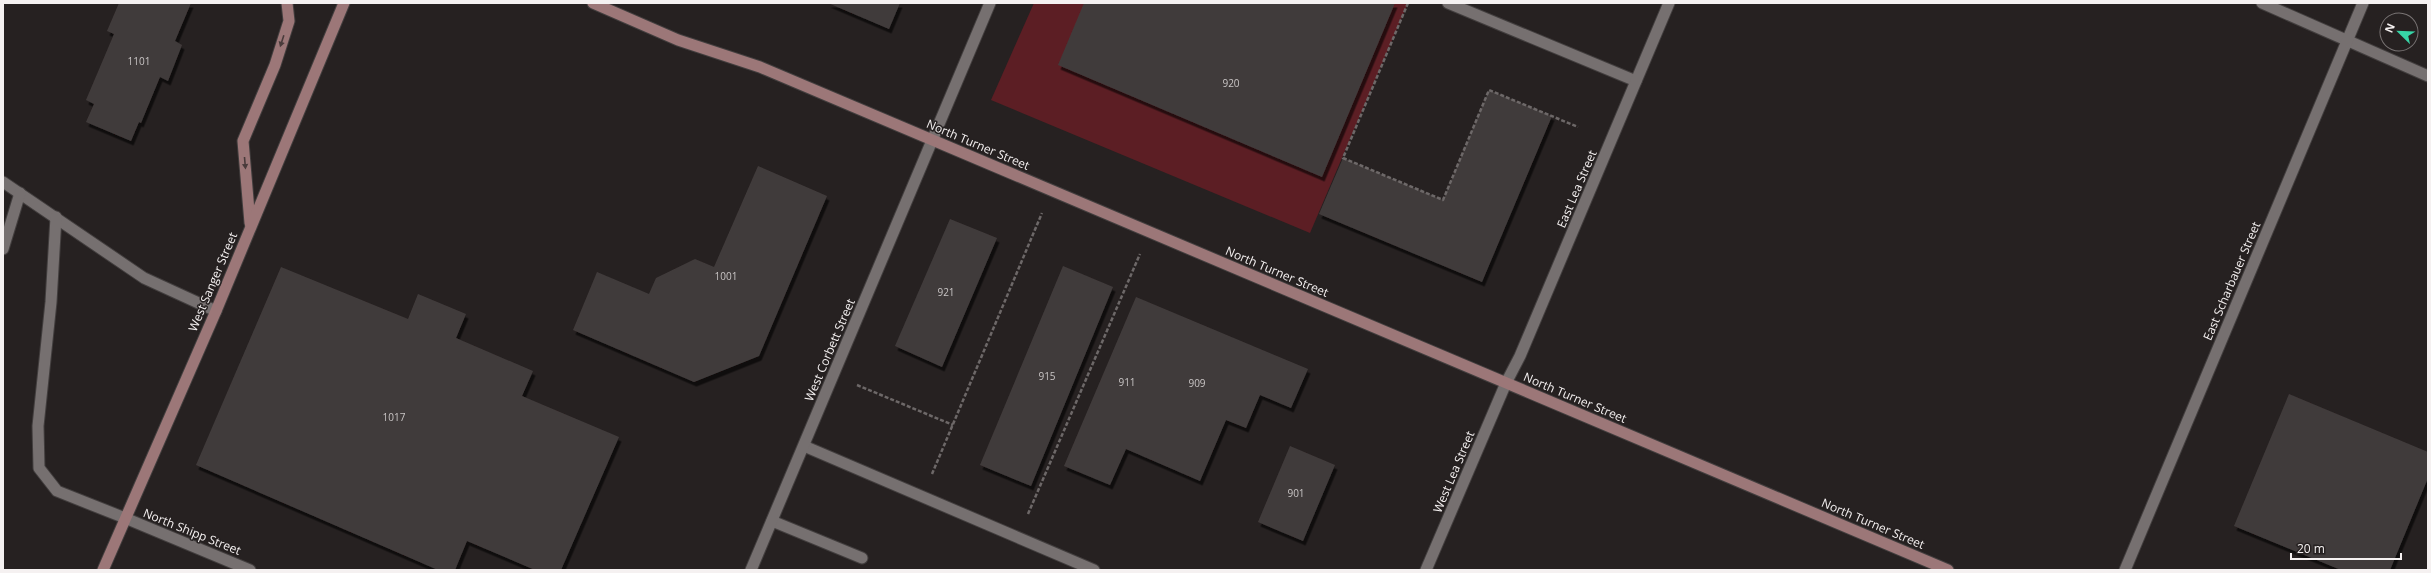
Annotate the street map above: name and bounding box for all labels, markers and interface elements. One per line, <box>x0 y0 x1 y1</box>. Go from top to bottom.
north arrow <box>2379 12 2419 52</box>
text: N <box>2381 21 2398 35</box>
one-way arrow <box>279 35 285 47</box>
house number: 1101 <box>128 54 150 68</box>
house number: 920 <box>1222 76 1240 90</box>
street label: North Turner Street <box>924 115 1032 174</box>
street label: East Lea Street <box>1553 147 1601 230</box>
one-way arrow <box>242 157 248 169</box>
street label: East Scharbauer Street <box>2199 219 2264 343</box>
street label: West Sanger Street <box>184 230 241 334</box>
street label: North Turner Street <box>1223 242 1331 301</box>
house number: 1001 <box>715 269 737 283</box>
house number: 921 <box>937 285 955 299</box>
street label: West Corbett Street <box>800 296 859 404</box>
street label: North Turner Street <box>1521 368 1629 427</box>
house number: 915 <box>1038 369 1056 383</box>
house number: 911 <box>1118 375 1136 389</box>
house number: 909 <box>1188 376 1206 390</box>
house number: 1017 <box>383 410 406 424</box>
street label: West Lea Street <box>1429 428 1478 515</box>
house number: 901 <box>1287 486 1305 500</box>
street label: North Turner Street <box>1819 494 1927 553</box>
street label: North Shipp Street <box>141 504 244 559</box>
scale bar <box>2291 535 2401 561</box>
text: 20 m <box>2297 540 2325 557</box>

